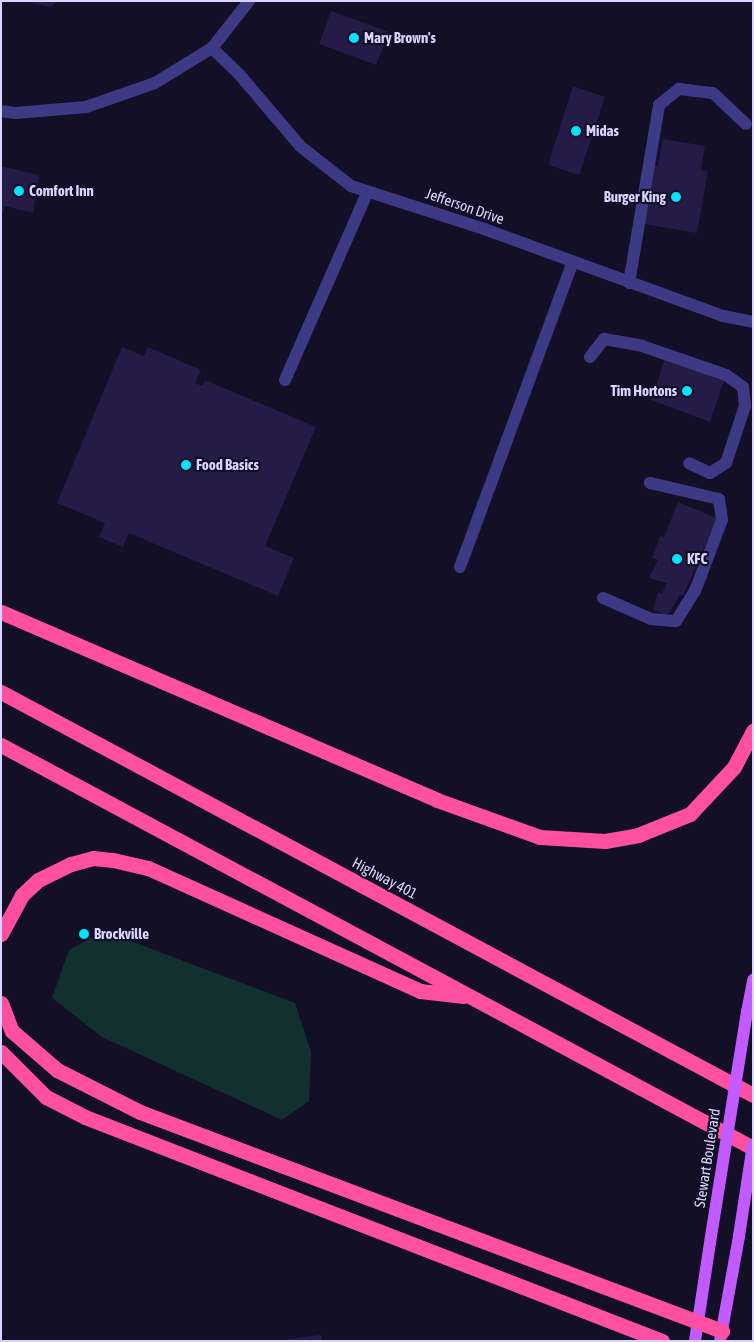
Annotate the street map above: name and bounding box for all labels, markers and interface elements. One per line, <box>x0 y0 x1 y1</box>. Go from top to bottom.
place label: Mary Brown's <box>364 29 436 47</box>
marker: Mary Brown's <box>348 32 360 44</box>
place label: Midas <box>586 122 619 140</box>
marker: Midas <box>570 125 582 137</box>
place label: Comfort Inn <box>29 182 94 200</box>
street label: Jefferson Drive <box>423 184 507 228</box>
marker: Comfort Inn <box>13 185 25 197</box>
place label: Burger King <box>604 188 666 206</box>
marker: Burger King <box>670 191 682 203</box>
place label: Tim Hortons <box>611 382 677 400</box>
marker: Tim Hortons <box>681 385 693 397</box>
place label: Food Basics <box>196 456 259 474</box>
marker: Food Basics <box>180 459 192 471</box>
place label: KFC <box>687 550 707 568</box>
marker: KFC <box>671 553 683 565</box>
street label: Highway 401 <box>349 853 421 903</box>
place label: Brockville <box>94 925 149 943</box>
marker: Brockville <box>78 928 90 940</box>
street label: Stewart Boulevard <box>690 1107 724 1209</box>

